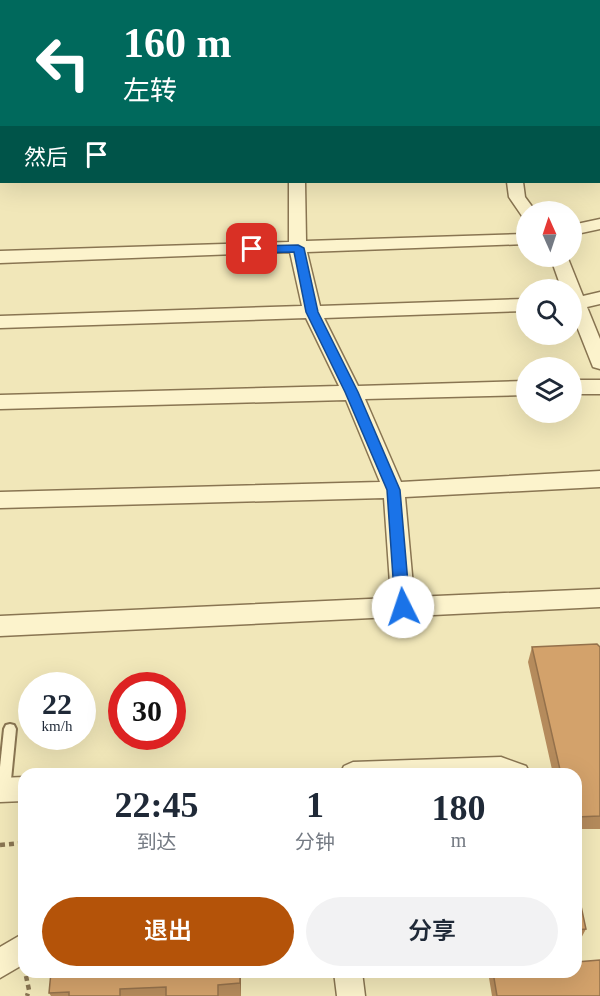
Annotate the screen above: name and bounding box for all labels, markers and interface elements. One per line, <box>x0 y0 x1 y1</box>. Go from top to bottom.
text: 160 m <box>123 20 232 66</box>
icon: left <box>24 24 102 102</box>
text: 左转 <box>123 76 177 106</box>
icon: arrive <box>80 138 113 171</box>
text: 然后 <box>24 145 68 170</box>
north arrow <box>516 201 582 267</box>
map controls <box>516 201 582 423</box>
pin <box>226 223 277 274</box>
icon: arrive <box>235 232 268 265</box>
button: search <box>516 279 582 345</box>
button: layers <box>516 357 582 423</box>
position arrow <box>371 575 435 639</box>
speed limit sign: 30 <box>108 672 186 750</box>
text: 22 <box>42 687 72 720</box>
text: km/h <box>42 718 72 734</box>
text: 22:45 <box>115 785 199 825</box>
text: 1 <box>306 785 324 825</box>
text: 180 <box>432 788 486 828</box>
text: m <box>451 829 466 851</box>
text: 到达 <box>137 831 177 853</box>
text: 分钟 <box>295 831 335 853</box>
button: 退出 <box>42 897 294 966</box>
button: 分享 <box>306 897 558 966</box>

